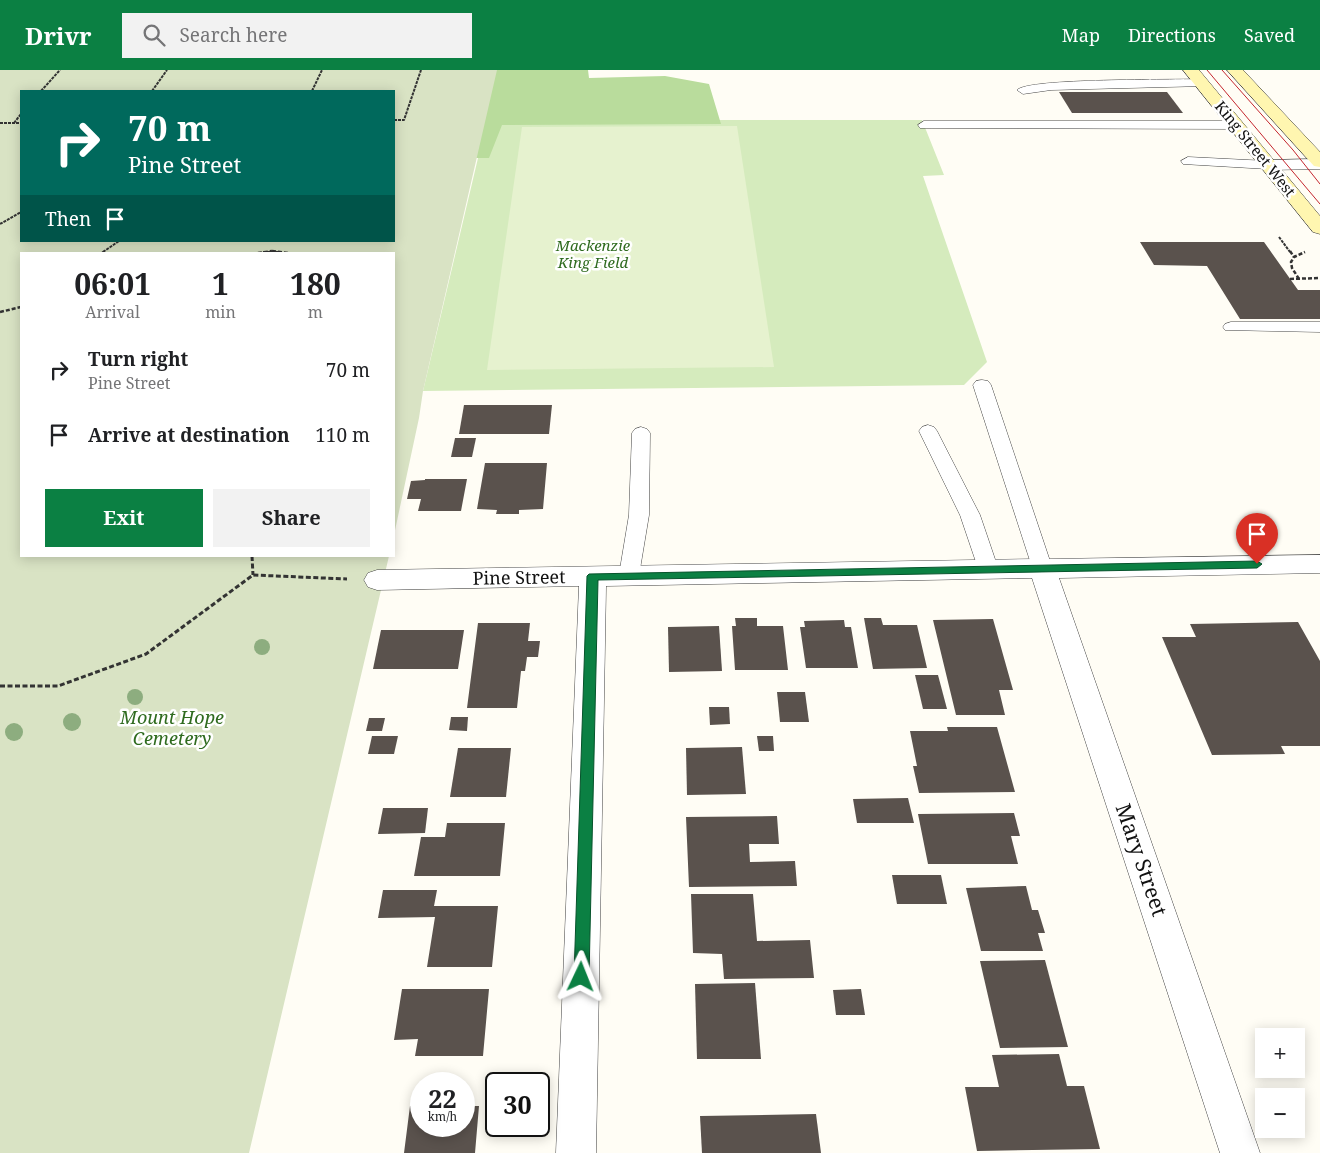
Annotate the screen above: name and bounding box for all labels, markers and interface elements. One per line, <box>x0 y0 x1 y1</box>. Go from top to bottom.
search box <box>122 13 472 58</box>
text: Drivr <box>25 19 92 52</box>
icon: search <box>140 21 168 49</box>
text: Search here <box>180 22 287 48</box>
text: Map <box>1062 23 1100 47</box>
text: Directions <box>1128 23 1216 47</box>
text: Saved <box>1244 23 1295 47</box>
street label: King Street West <box>1211 96 1301 200</box>
text: 70 m <box>128 104 211 151</box>
icon: right <box>45 110 110 175</box>
text: Pine Street <box>128 149 241 179</box>
icon: arrive <box>101 205 129 233</box>
text: Then <box>45 206 91 232</box>
park label: Mackenzie King Field <box>555 235 631 272</box>
text: 06:01 <box>74 263 151 304</box>
text: 1 <box>212 263 229 304</box>
text: 180 <box>290 263 341 304</box>
text: Arrival <box>85 301 140 323</box>
text: min <box>205 301 236 323</box>
text: m <box>308 301 323 323</box>
text: Turn right <box>88 346 188 372</box>
icon: right <box>45 356 73 384</box>
text: 70 m <box>326 357 370 383</box>
text: Pine Street <box>88 372 170 394</box>
icon: arrive <box>45 421 73 449</box>
text: Arrive at destination <box>88 422 290 448</box>
text: 110 m <box>315 422 370 448</box>
button: Exit <box>45 489 203 547</box>
button: Share <box>213 489 370 547</box>
pin <box>1236 513 1278 564</box>
icon: arrive <box>1243 520 1271 548</box>
street label: Pine Street <box>472 564 566 590</box>
park label: Mount Hope Cemetery <box>119 705 224 750</box>
street label: Mary Street <box>1110 800 1174 920</box>
position arrow <box>554 950 606 1002</box>
map controls <box>1255 1028 1305 1138</box>
button: + <box>1255 1028 1305 1078</box>
speed limit sign: 30 <box>485 1072 550 1137</box>
text: 22 <box>428 1081 457 1115</box>
button: − <box>1255 1088 1305 1138</box>
text: km/h <box>428 1108 457 1125</box>

